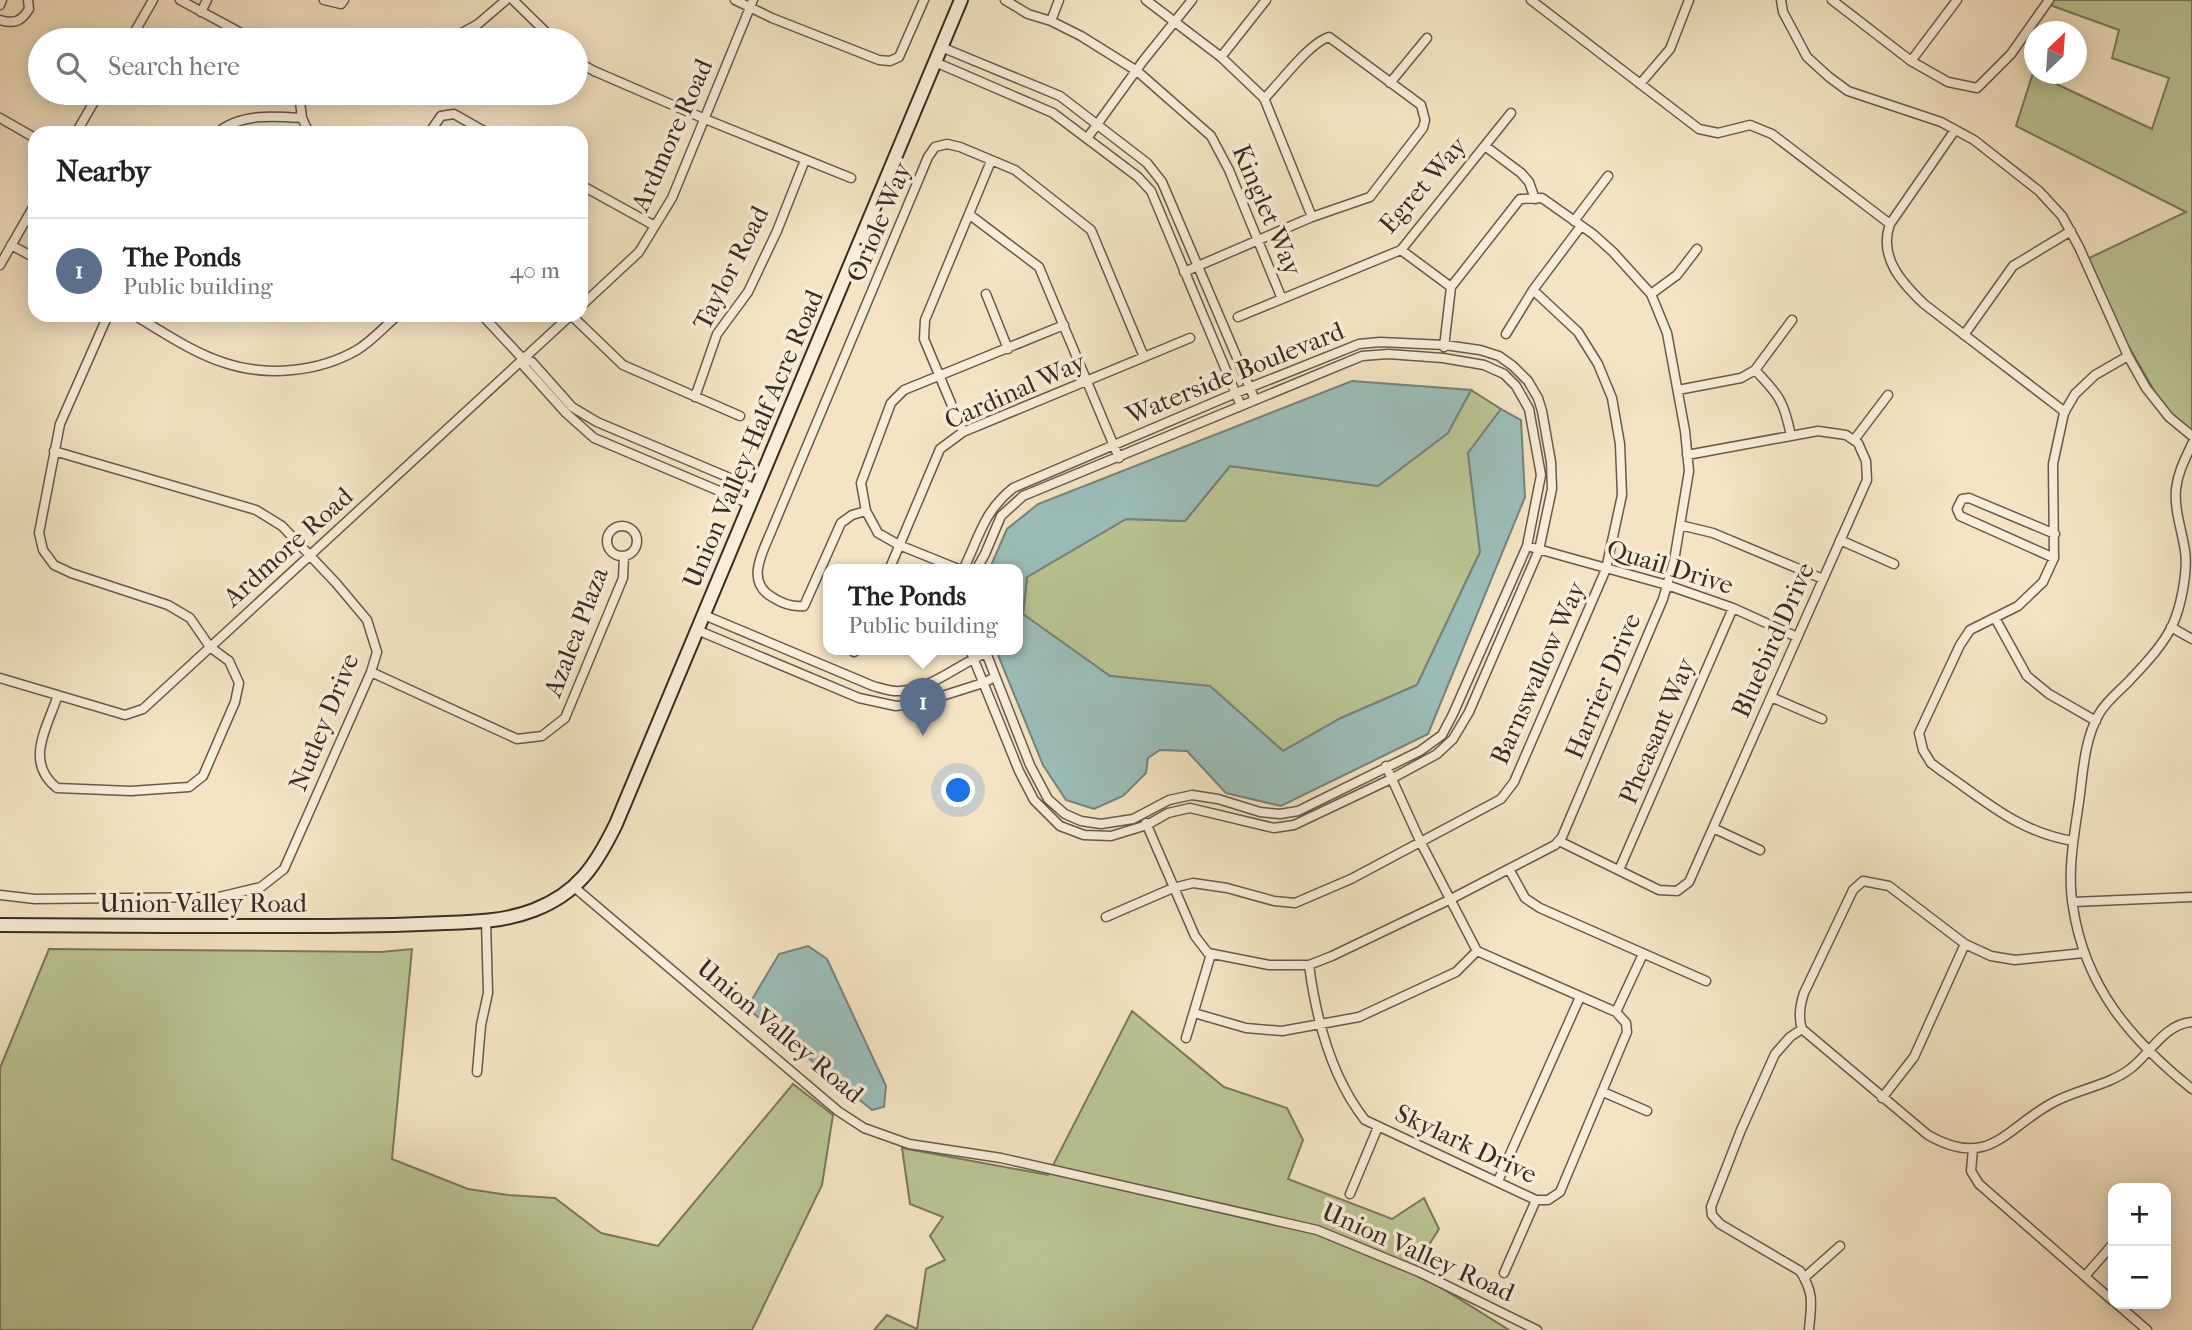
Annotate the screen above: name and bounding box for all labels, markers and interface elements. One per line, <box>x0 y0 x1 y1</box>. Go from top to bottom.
north arrow <box>2024 21 2087 84</box>
search box <box>28 28 588 105</box>
icon: search <box>52 48 90 86</box>
text: Search here <box>108 51 240 82</box>
street label: Ardmore Road <box>624 53 720 217</box>
street label: Egret Way <box>1373 130 1474 240</box>
street label: Kinglet Way <box>1225 140 1309 281</box>
text: Nearby <box>56 154 151 189</box>
street label: Oriole Way <box>840 157 918 286</box>
street label: Taylor Road <box>687 200 776 335</box>
text: The Ponds <box>123 242 241 273</box>
text: 1 <box>75 257 83 284</box>
text: 40 m <box>510 257 560 284</box>
text: Public building <box>123 273 273 300</box>
street label: Union Valley-Half Acre Road <box>676 285 830 593</box>
street label: Waterside Boulevard <box>1120 315 1349 431</box>
street label: Cardinal Way <box>940 346 1091 436</box>
street label: Ardmore Road <box>216 480 360 614</box>
street label: Quail Drive <box>1603 533 1737 601</box>
street label: Bluebird Drive <box>1725 558 1821 722</box>
street label: Azalea Plaza <box>537 562 615 702</box>
popup <box>823 564 1023 655</box>
street label: Barnswallow Way <box>1484 576 1593 769</box>
text: The Ponds <box>848 581 966 612</box>
street label: Harrier Drive <box>1558 608 1648 763</box>
text: Public building <box>848 612 998 639</box>
street label: Nutley Drive <box>282 649 366 795</box>
street label: Pheasant Way <box>1612 652 1702 809</box>
pin: 1 <box>900 678 946 736</box>
your location <box>941 773 975 807</box>
street label: Union Valley Road <box>99 888 308 919</box>
street label: Union Valley Road <box>690 952 870 1110</box>
street label: Skylark Drive <box>1390 1098 1542 1190</box>
map controls <box>2108 1183 2171 1309</box>
button: + <box>2108 1183 2171 1246</box>
street label: Union Valley Road <box>1317 1196 1520 1309</box>
button: − <box>2108 1246 2171 1309</box>

